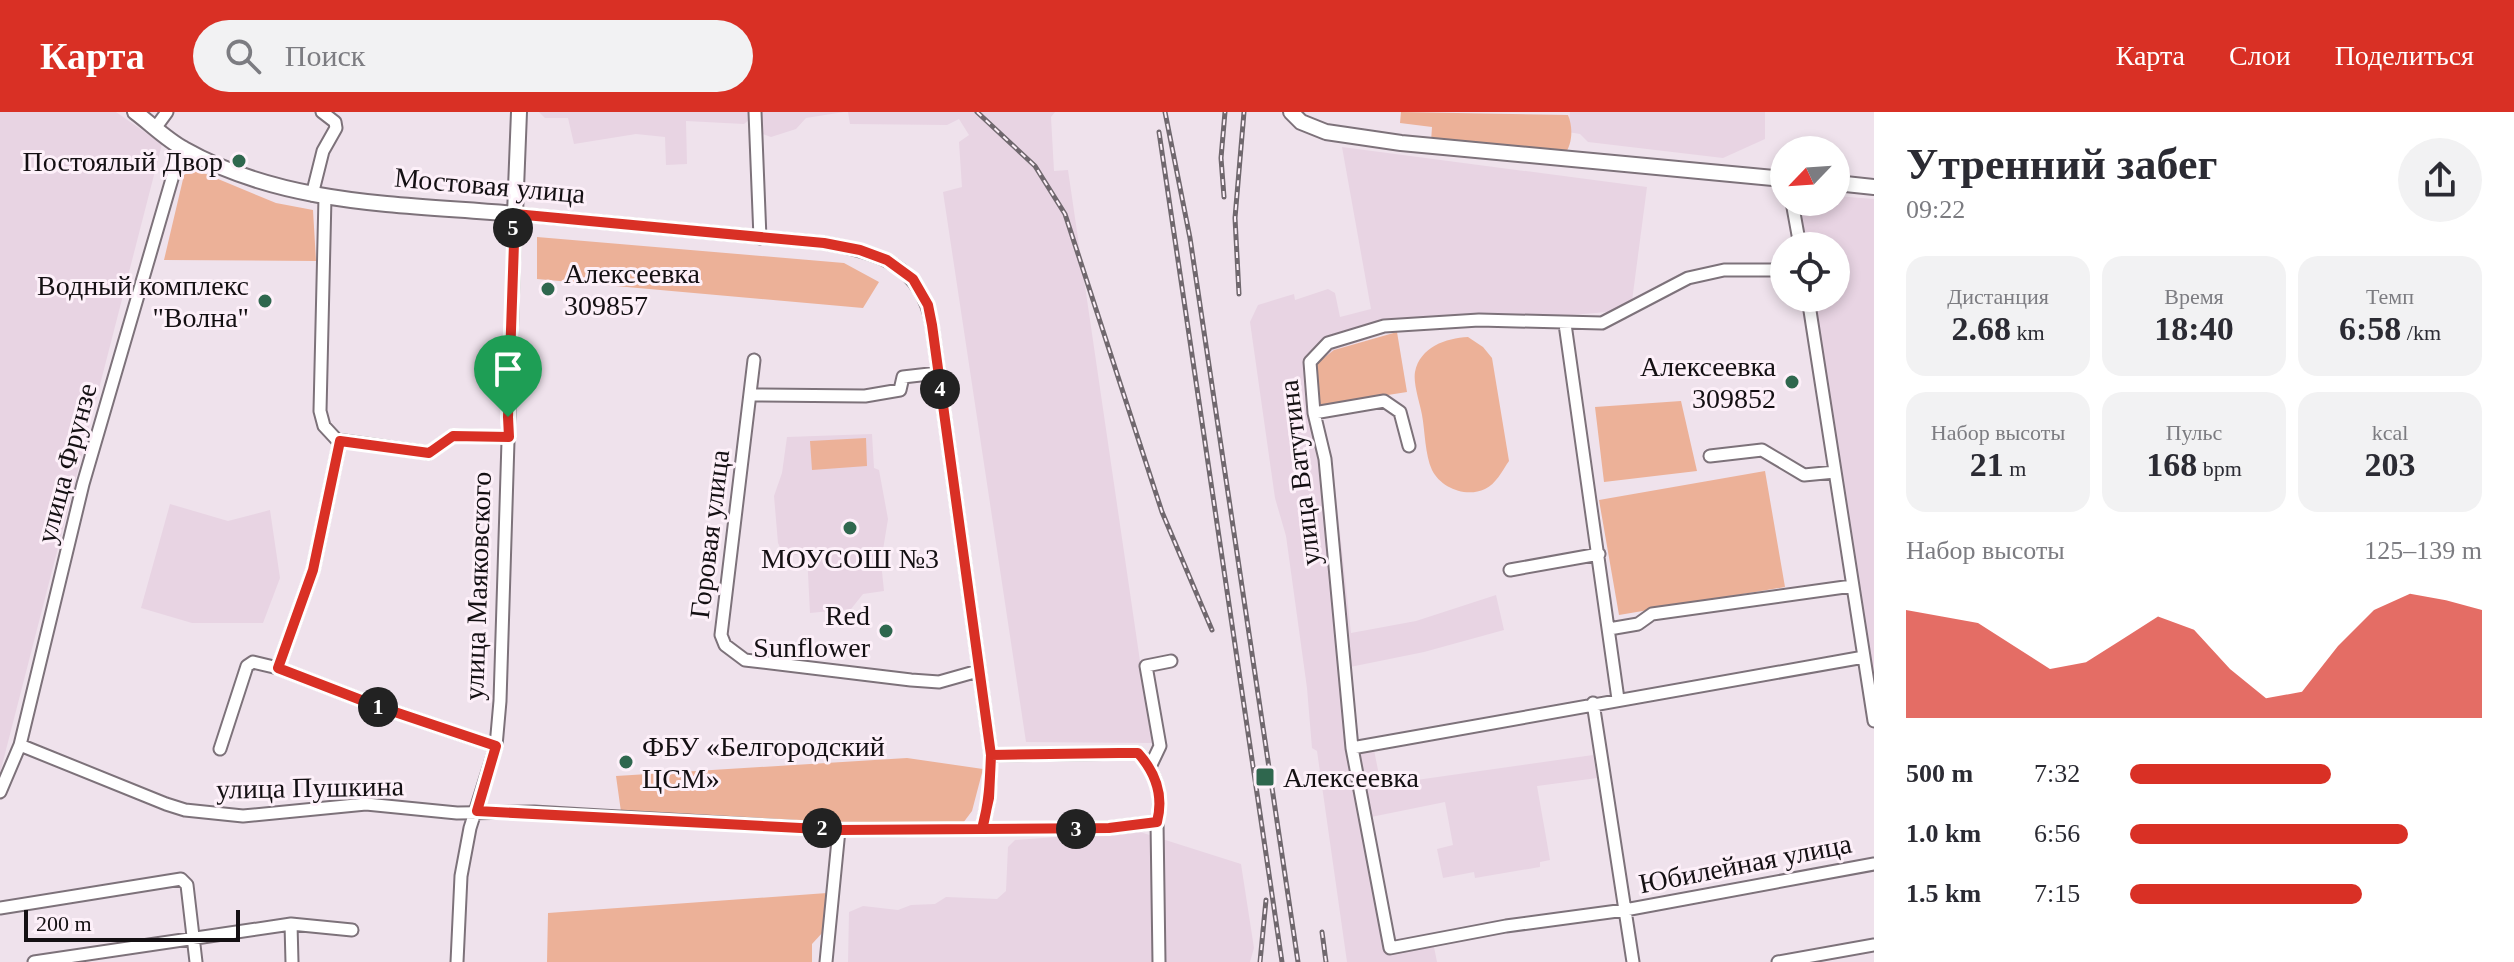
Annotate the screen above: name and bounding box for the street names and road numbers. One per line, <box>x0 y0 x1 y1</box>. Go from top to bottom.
street label: Мостовая улица <box>393 162 587 209</box>
street label: улица Ватутина <box>1273 378 1326 568</box>
street label: улица Фрунзе <box>30 380 103 547</box>
street label: Горовая улица <box>684 447 735 620</box>
street label: улица Маяковского <box>458 471 497 701</box>
street label: улица Пушкина <box>216 770 405 805</box>
street label: Юбилейная улица <box>1636 828 1855 899</box>

